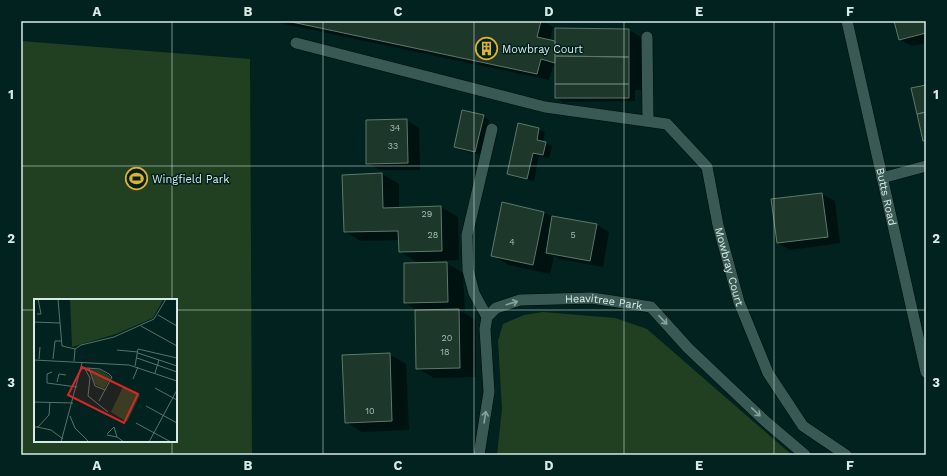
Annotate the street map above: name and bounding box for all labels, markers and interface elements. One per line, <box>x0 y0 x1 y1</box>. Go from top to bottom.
text: A <box>93 4 102 19</box>
text: B <box>244 4 253 19</box>
text: C <box>394 4 403 19</box>
text: D <box>544 4 554 19</box>
text: E <box>695 4 703 19</box>
text: F <box>846 4 854 19</box>
building icon: Mowbray Court <box>474 36 500 62</box>
place label: Mowbray Court <box>502 43 583 56</box>
text: 1 <box>8 87 14 102</box>
text: 1 <box>933 87 939 102</box>
house number: 34 <box>390 123 401 133</box>
house number: 33 <box>388 141 398 151</box>
sports icon: Wingfield Park <box>123 166 149 192</box>
street label: Butts Road <box>873 167 899 227</box>
place label: Wingfield Park <box>152 173 229 186</box>
house number: 29 <box>422 209 432 219</box>
street label: Mowbray Court <box>712 226 746 308</box>
house number: 28 <box>428 230 438 240</box>
house number: 5 <box>570 230 576 240</box>
text: 2 <box>7 231 15 246</box>
text: 2 <box>932 231 940 246</box>
house number: 4 <box>509 237 515 247</box>
street label: Heavitree Park <box>565 292 643 313</box>
inset map <box>34 299 177 442</box>
one-way arrow <box>506 299 519 306</box>
one-way arrow <box>659 315 668 326</box>
house number: 20 <box>442 333 453 343</box>
house number: 18 <box>440 347 450 357</box>
text: 3 <box>7 375 15 390</box>
text: 3 <box>932 375 940 390</box>
house number: 10 <box>365 406 375 416</box>
one-way arrow <box>751 407 761 417</box>
one-way arrow <box>481 410 489 423</box>
text: A <box>93 458 102 473</box>
text: B <box>244 458 253 473</box>
text: C <box>394 458 403 473</box>
text: D <box>544 458 554 473</box>
text: E <box>695 458 703 473</box>
text: F <box>846 458 854 473</box>

